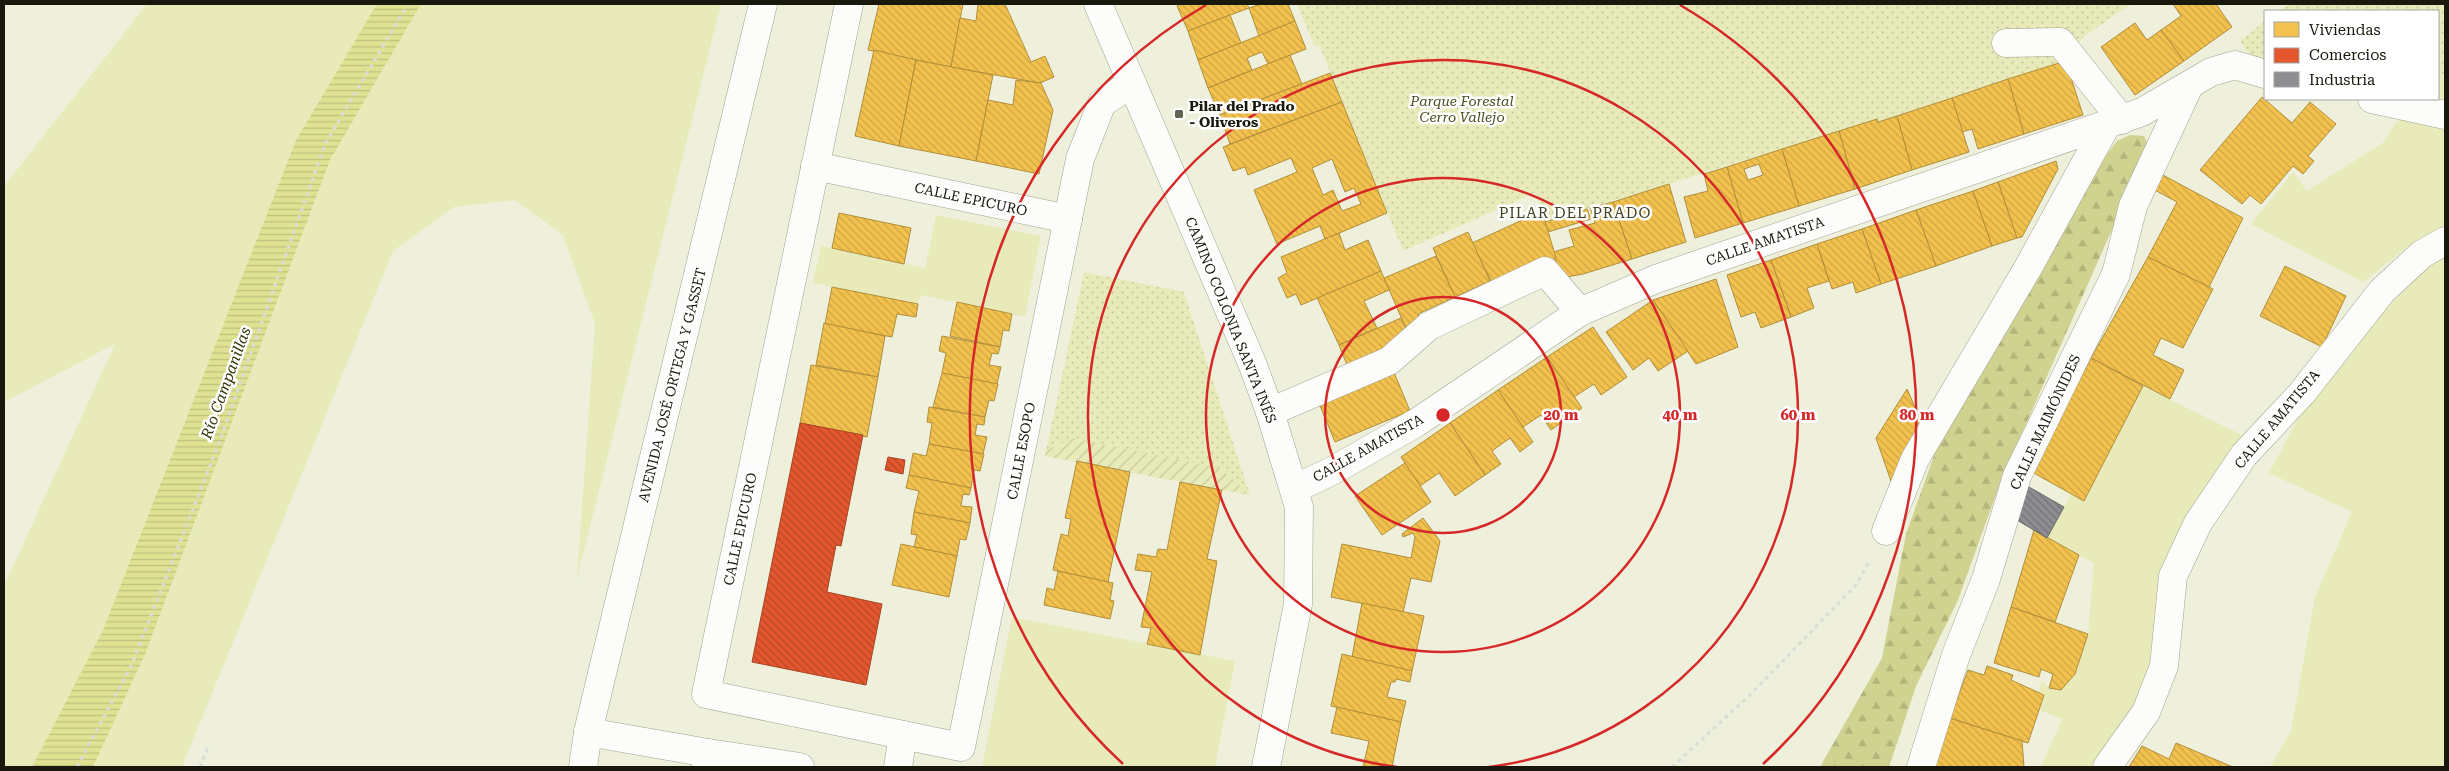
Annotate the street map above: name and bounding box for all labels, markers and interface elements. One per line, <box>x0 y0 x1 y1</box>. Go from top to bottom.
legend <box>2264 10 2439 100</box>
text: Viviendas <box>2309 21 2381 39</box>
text: Comercios <box>2309 46 2386 64</box>
text: Industria <box>2309 71 2375 89</box>
park label: Parque Forestal Cerro Vallejo <box>1409 93 1514 125</box>
place label: Pilar del Prado - Oliveros <box>1189 98 1295 130</box>
marker: Pilar del Prado - Oliveros <box>1173 108 1185 120</box>
street label: CALLE EPICURO <box>913 179 1029 219</box>
district label: PILAR DEL PRADO <box>1499 204 1651 222</box>
street label: CALLE AMATISTA <box>1704 213 1826 269</box>
street label: CAMINO COLONIA SANTA INÉS <box>1182 215 1280 426</box>
street label: AVENIDA JOSÉ ORTEGA Y GASSET <box>635 266 709 504</box>
water label: Río Campanillas <box>197 325 255 442</box>
street label: CALLE MAIMÓNIDES <box>2007 352 2084 492</box>
street label: CALLE AMATISTA <box>2231 366 2323 472</box>
street label: CALLE ESOPO <box>1004 401 1038 501</box>
centre of rings <box>1434 406 1452 424</box>
text: 20 m <box>1543 406 1579 424</box>
text: 40 m <box>1662 406 1698 424</box>
text: 60 m <box>1780 406 1816 424</box>
text: 80 m <box>1899 406 1935 424</box>
street label: CALLE AMATISTA <box>1310 411 1426 485</box>
street label: CALLE EPICURO <box>720 471 760 587</box>

